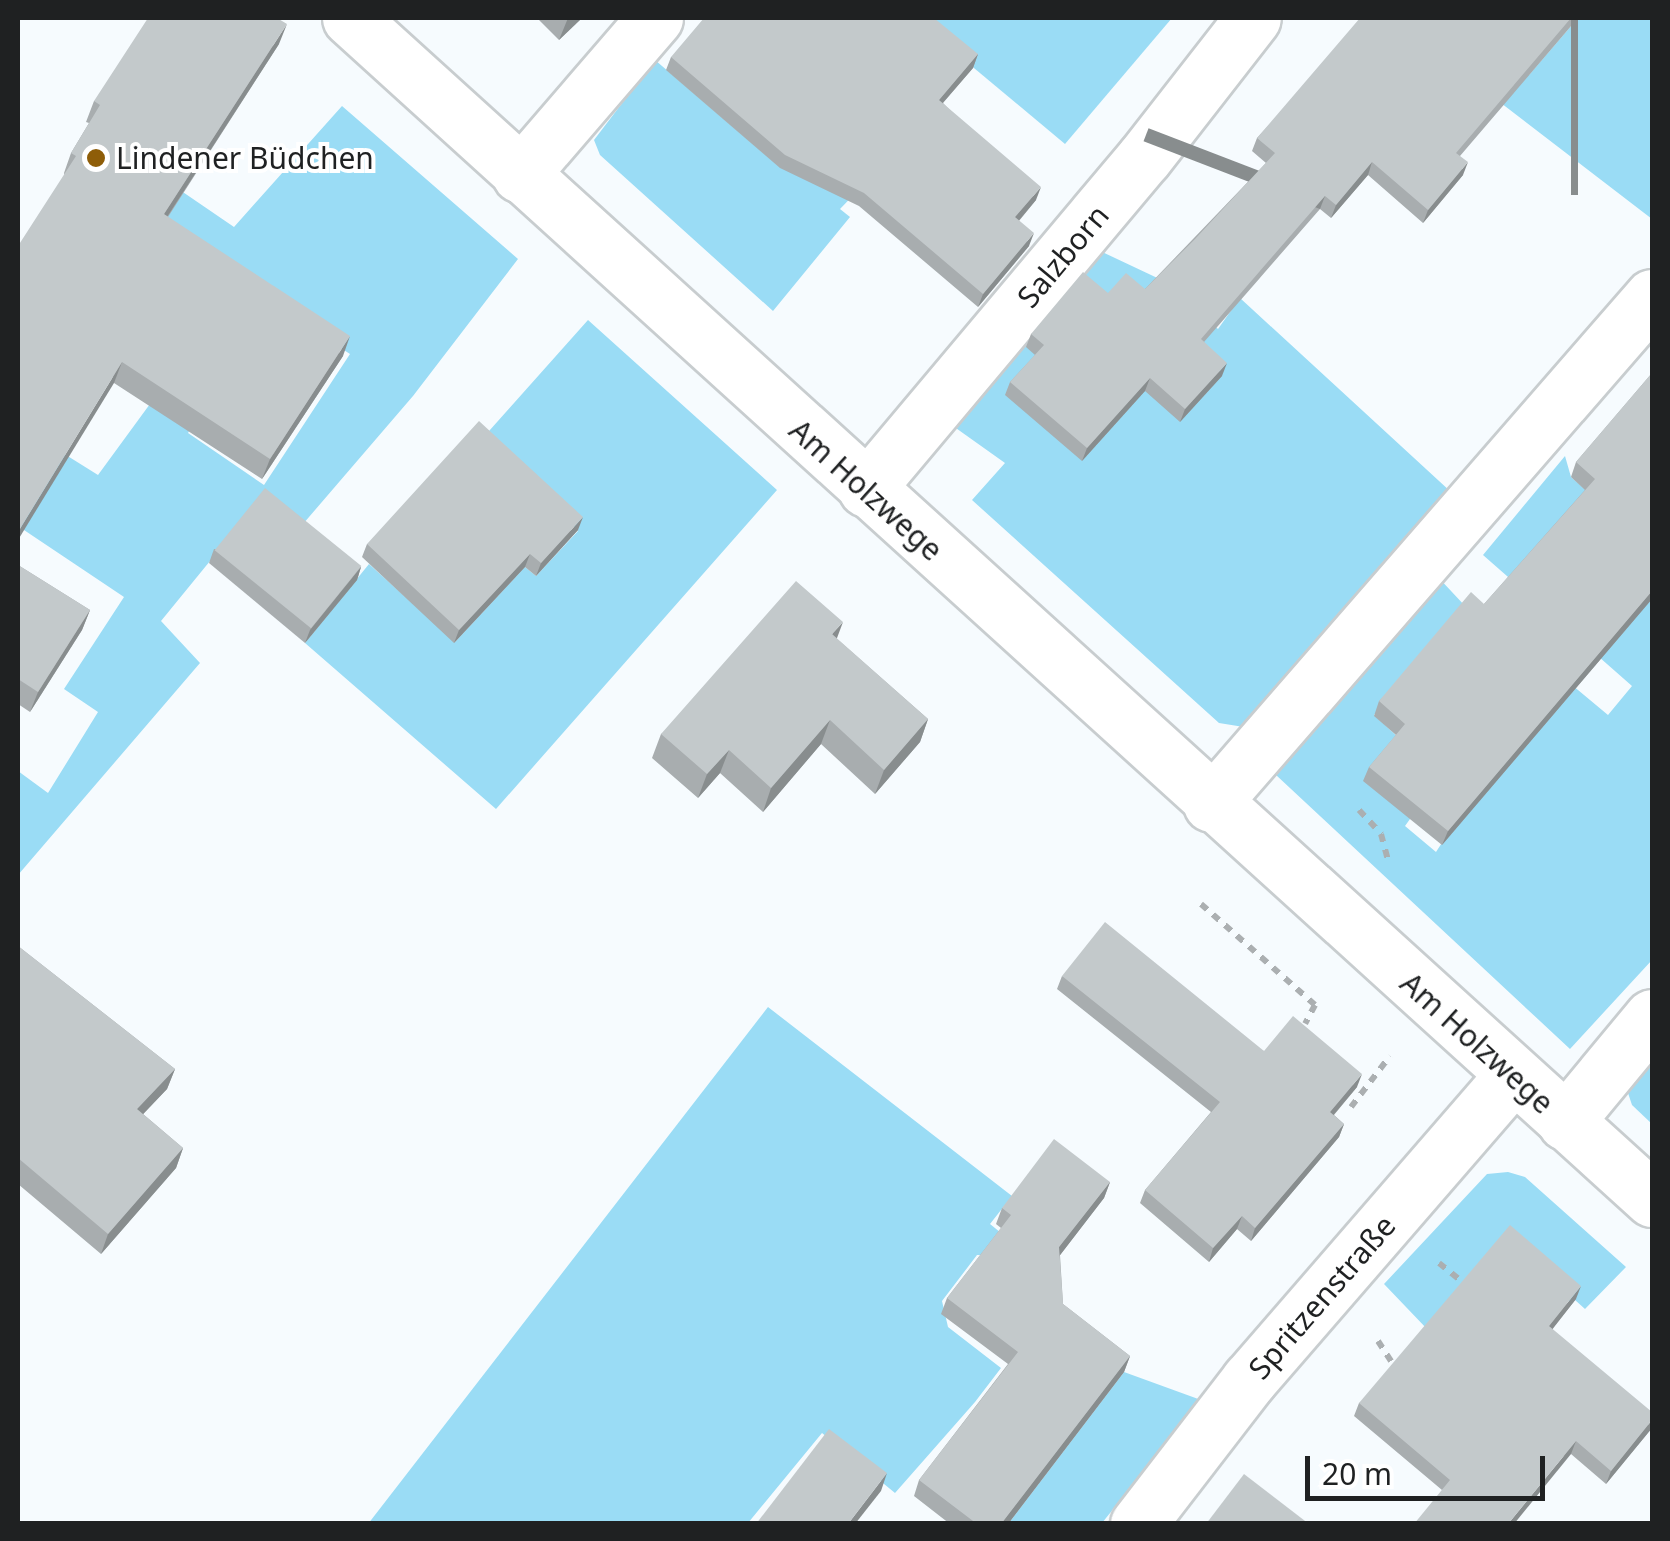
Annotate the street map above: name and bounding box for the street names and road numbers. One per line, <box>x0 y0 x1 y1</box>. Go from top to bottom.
street label: Salzborn <box>1010 197 1116 315</box>
street label: Am Holzwege <box>782 412 950 568</box>
street label: Am Holzwege <box>1393 965 1561 1121</box>
street label: Spritzenstraße <box>1241 1208 1403 1386</box>

